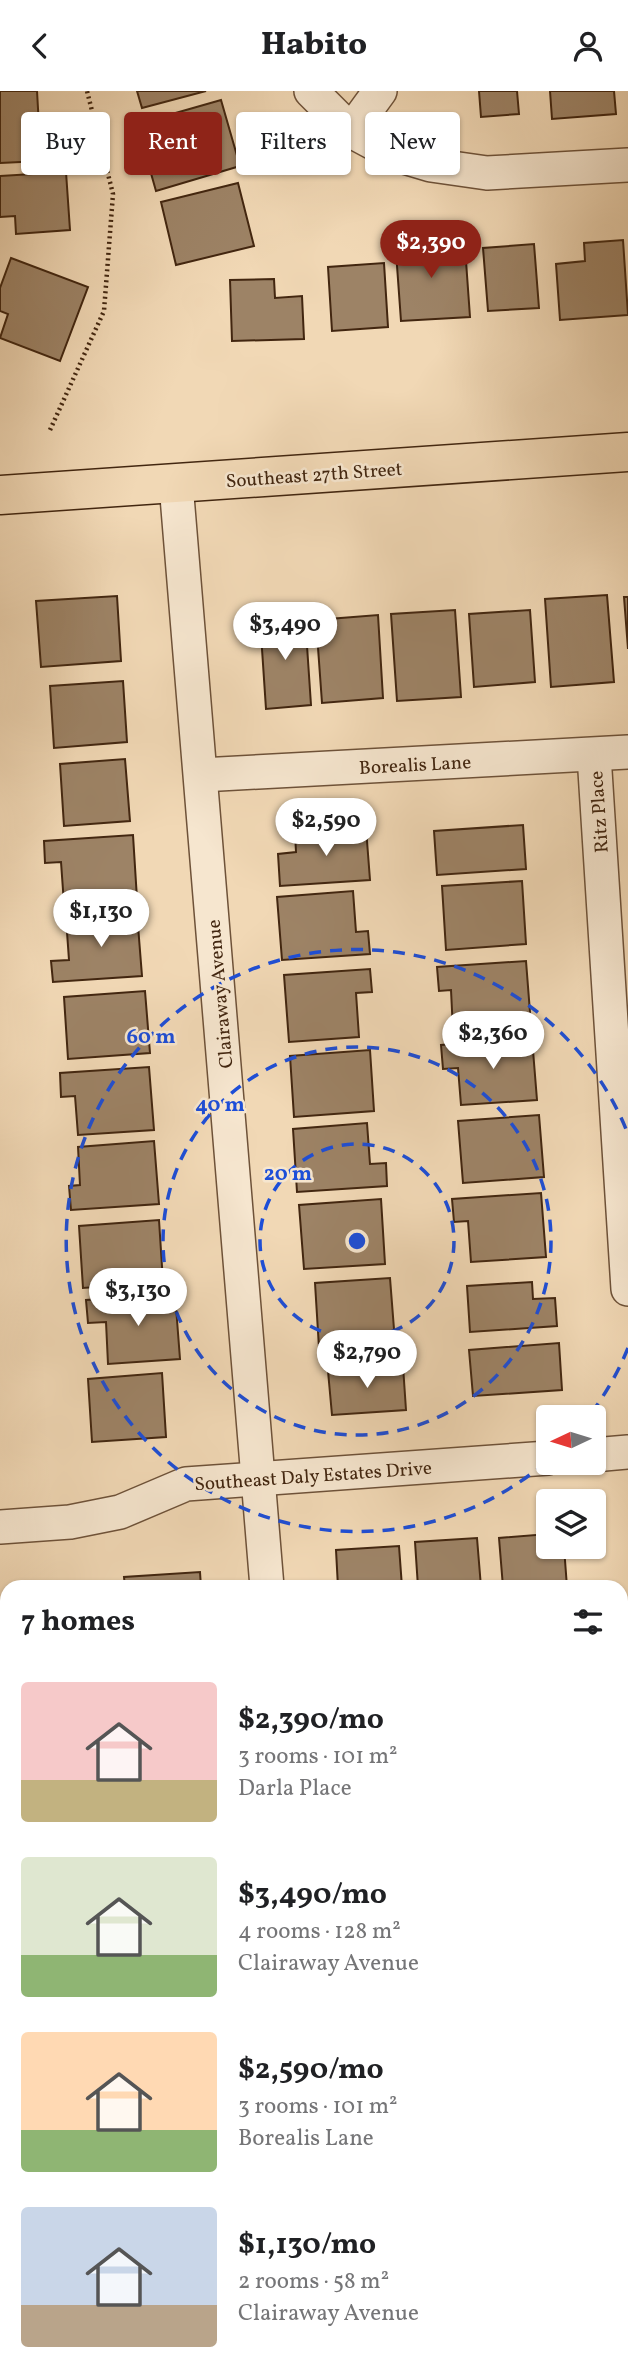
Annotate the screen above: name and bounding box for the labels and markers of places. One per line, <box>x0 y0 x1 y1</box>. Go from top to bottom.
pin: $2,390 <box>374 221 488 280</box>
pin: $3,490 <box>228 603 342 662</box>
pin: $2,590 <box>269 799 383 858</box>
pin: $1,130 <box>44 889 158 949</box>
pin: $2,360 <box>436 1011 550 1071</box>
centre of rings <box>345 1229 369 1253</box>
pin: $3,130 <box>81 1269 195 1328</box>
pin: $2,790 <box>310 1331 424 1390</box>

